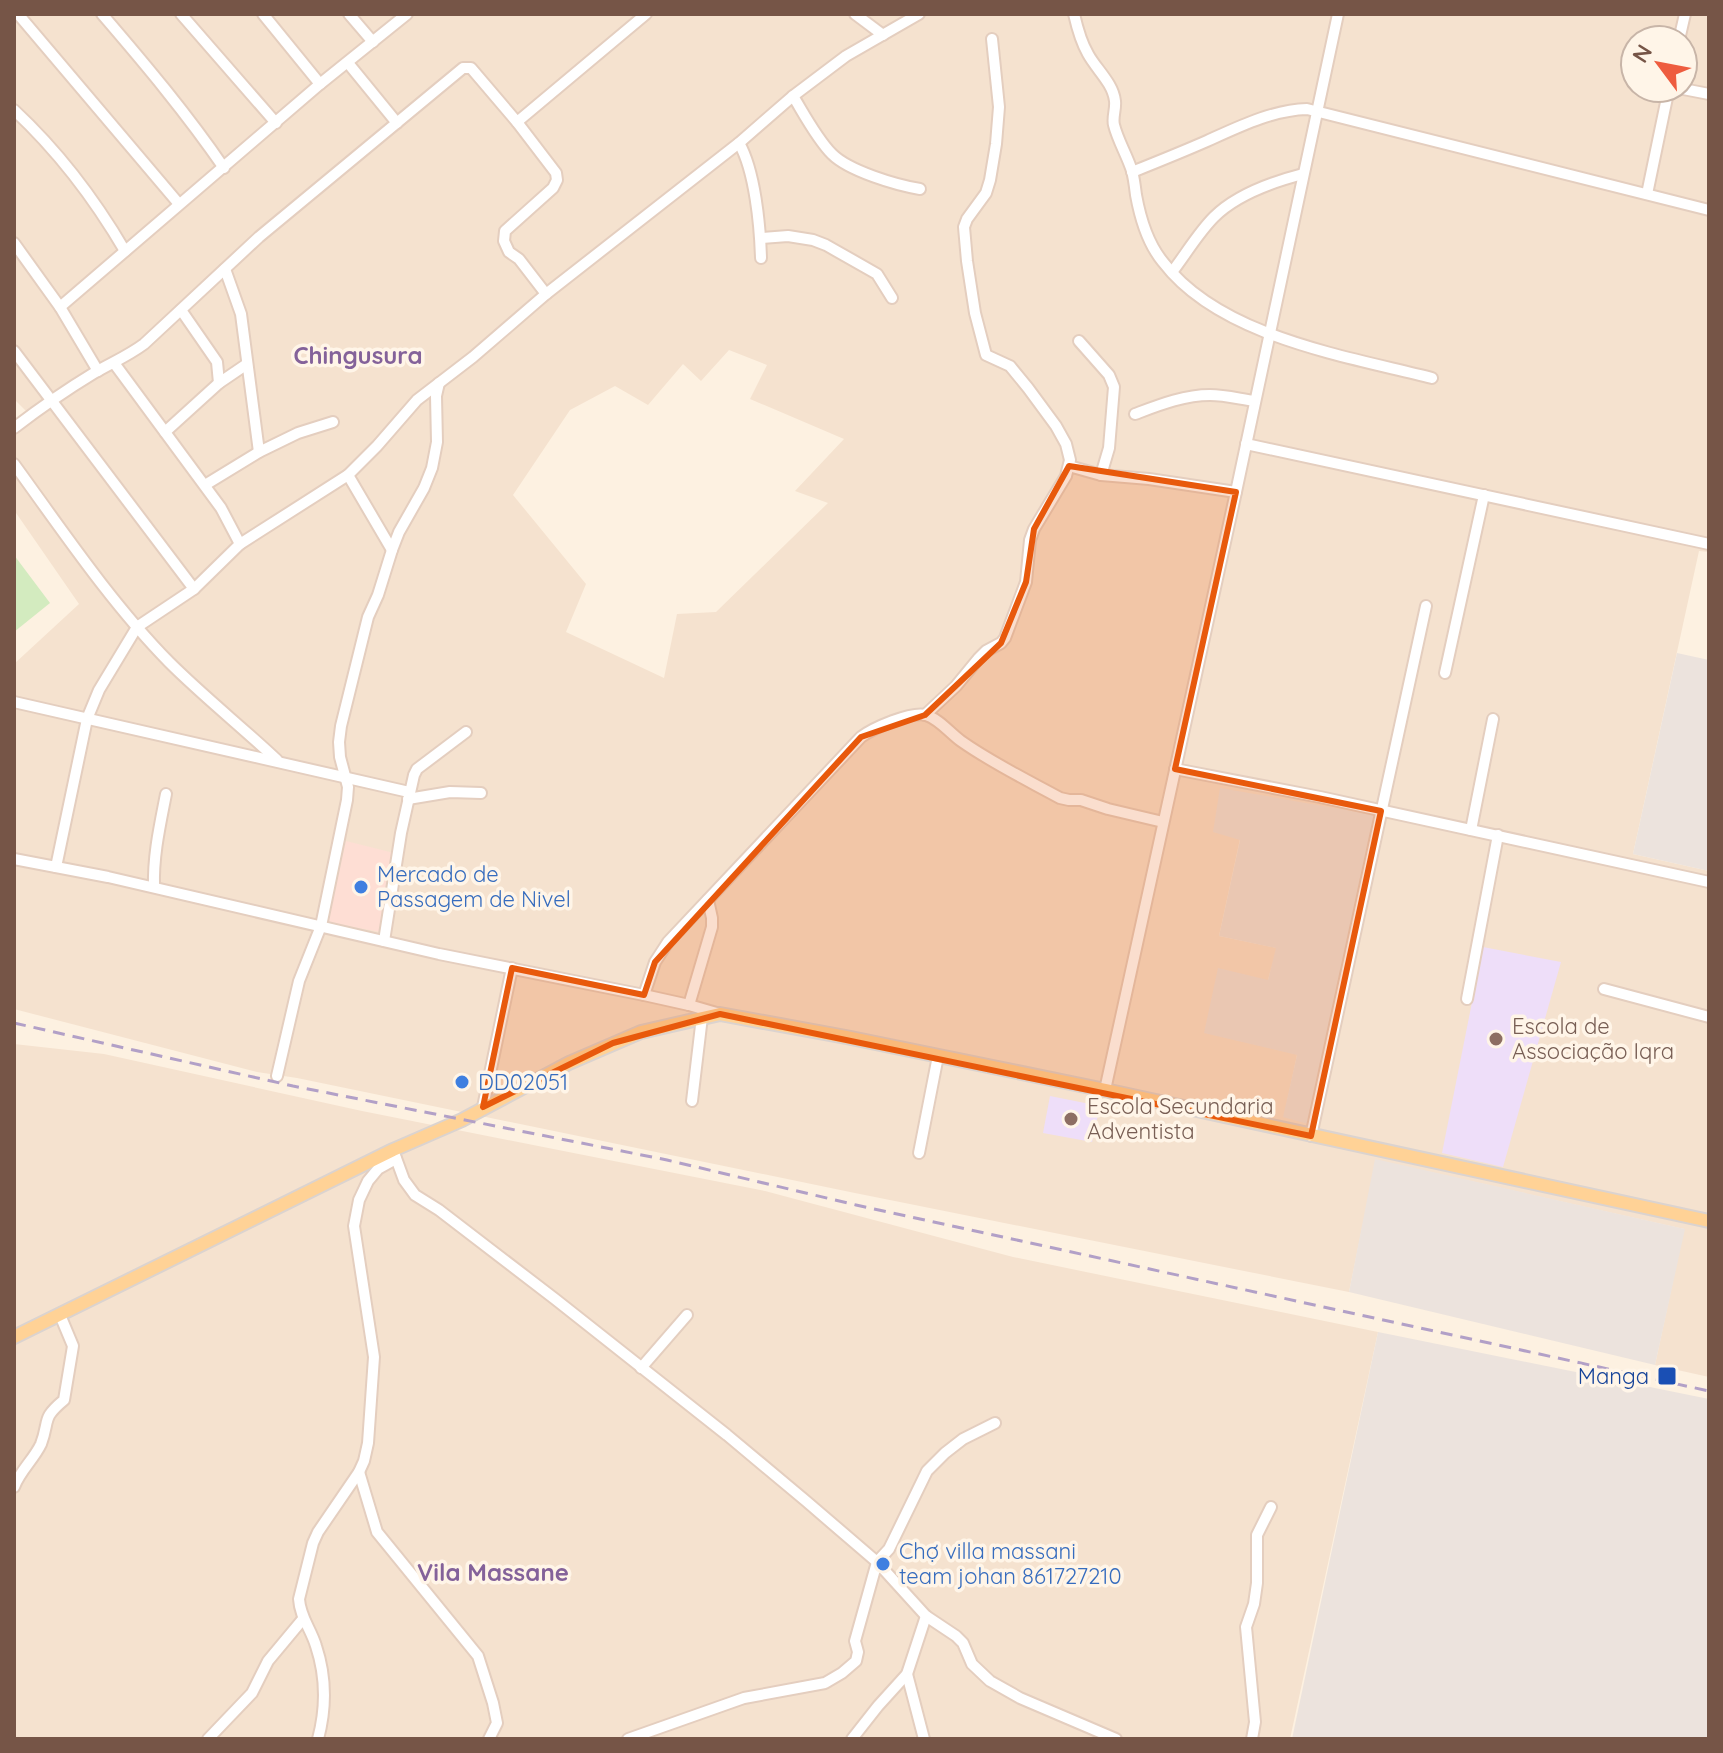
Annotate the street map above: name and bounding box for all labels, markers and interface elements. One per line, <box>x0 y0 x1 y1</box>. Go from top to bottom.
north arrow <box>1619 24 1699 104</box>
text: N <box>1626 39 1658 68</box>
district label: Chingusura <box>293 340 423 370</box>
place label: Mercado de Passagem de Nivel <box>377 860 571 913</box>
marker: Mercado de Passagem de Nivel <box>352 878 370 896</box>
place label: Escola de Associação Iqra <box>1512 1012 1674 1065</box>
marker: Escola de Associação Iqra <box>1487 1030 1505 1048</box>
place label: DD02051 <box>478 1068 568 1096</box>
marker: DD02051 <box>453 1073 471 1091</box>
place label: Escola Secundaria Adventista <box>1087 1092 1274 1145</box>
marker: Escola Secundaria Adventista <box>1062 1110 1080 1128</box>
place label: Manga <box>1578 1362 1649 1390</box>
marker: Manga <box>1656 1365 1678 1387</box>
place label: Chợ villa massani team johan 861727210 <box>899 1537 1122 1590</box>
marker: Chợ villa massani team johan 861727210 <box>874 1555 892 1573</box>
district label: Vila Massane <box>417 1557 569 1587</box>

